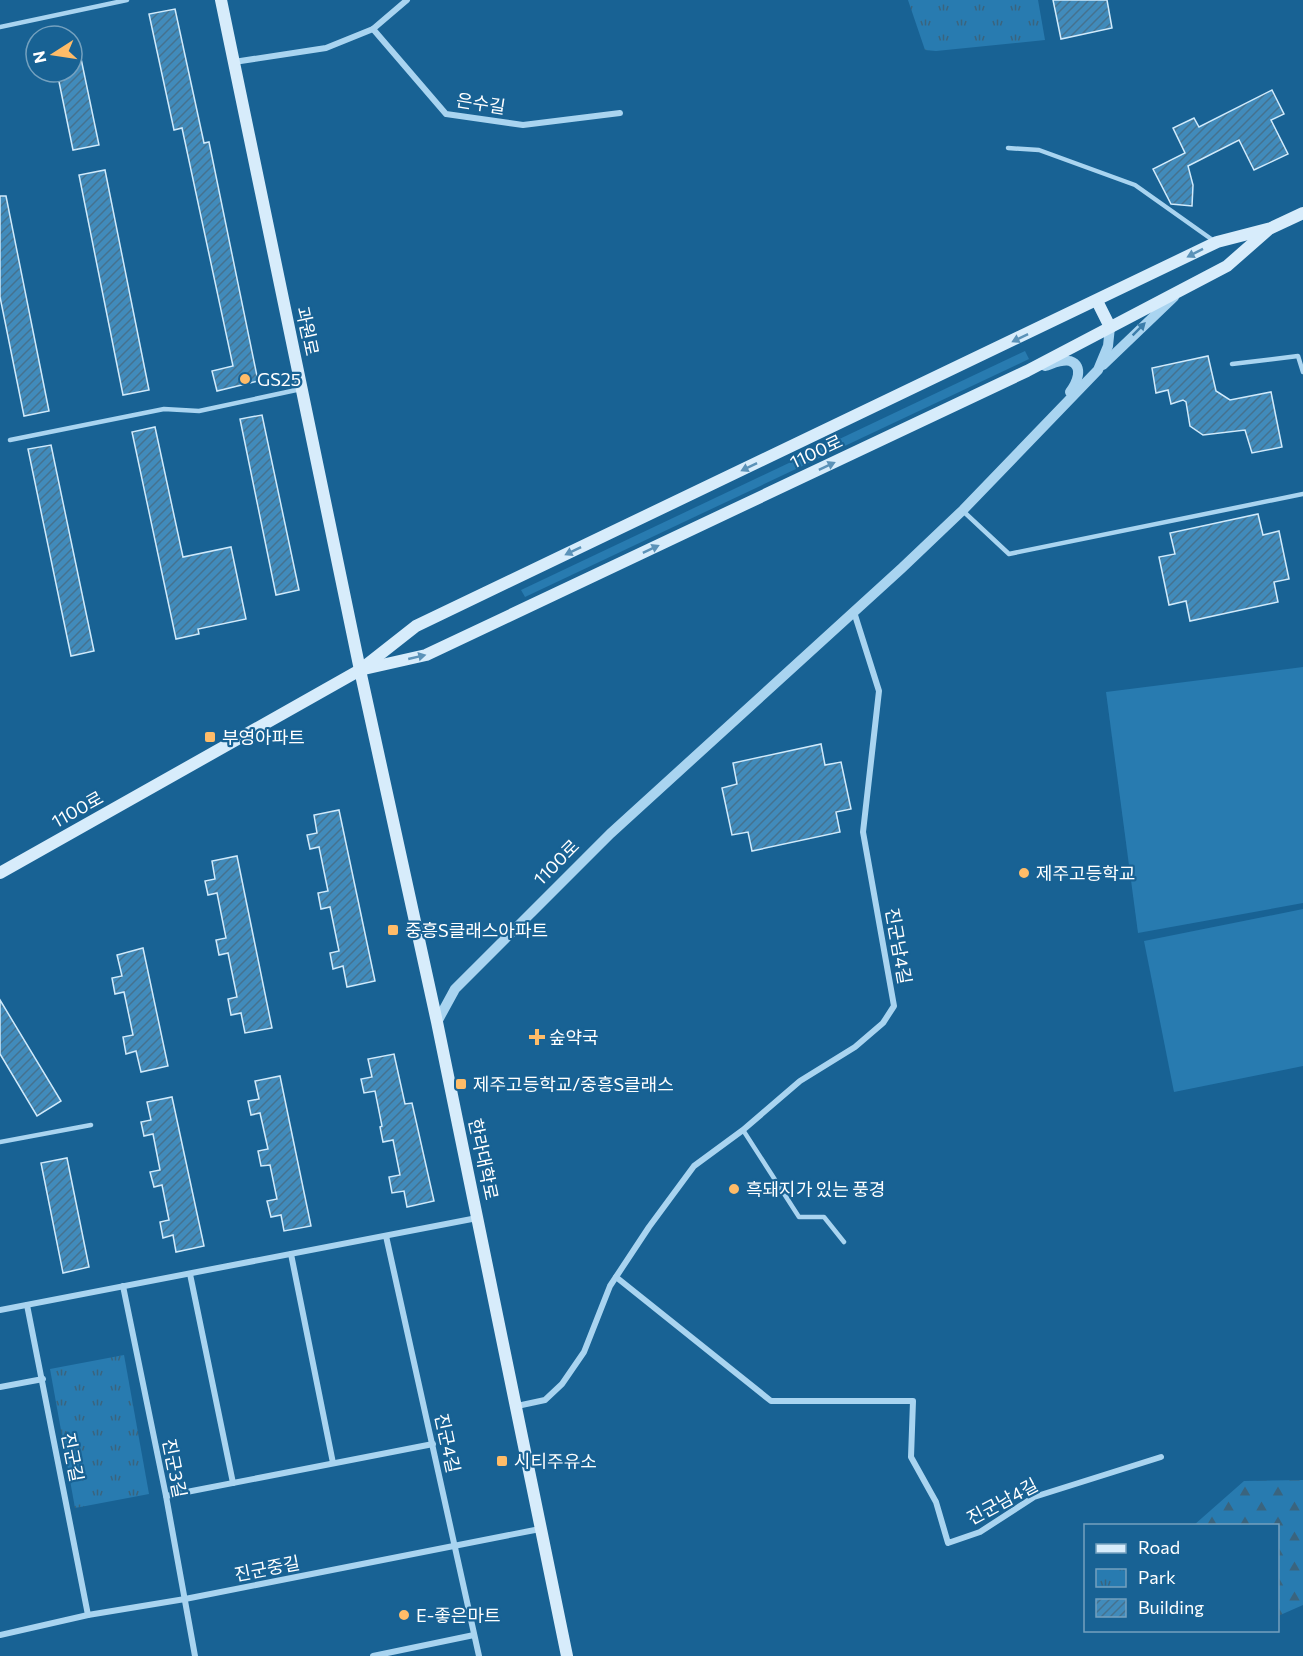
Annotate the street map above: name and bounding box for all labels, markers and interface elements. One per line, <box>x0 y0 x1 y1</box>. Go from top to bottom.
north arrow <box>24 24 84 84</box>
text: N <box>28 49 49 65</box>
street label: 은수길 <box>455 88 507 118</box>
one-way arrow <box>1187 248 1204 258</box>
street label: 과원로 <box>292 304 324 358</box>
one-way arrow <box>1132 322 1146 336</box>
one-way arrow <box>1011 333 1028 342</box>
place label: GS25 <box>257 368 301 390</box>
marker: GS25 <box>238 372 252 386</box>
street label: 1100로 <box>786 429 846 473</box>
one-way arrow <box>819 461 836 470</box>
one-way arrow <box>741 463 758 472</box>
one-way arrow <box>642 544 659 553</box>
one-way arrow <box>565 547 582 556</box>
one-way arrow <box>408 652 426 662</box>
place label: 부영아파트 <box>222 726 305 748</box>
marker: 부영아파트 <box>203 730 217 744</box>
street label: 1100로 <box>47 786 107 832</box>
street label: 1100로 <box>529 835 583 889</box>
place label: 제주고등학교 <box>1036 862 1135 884</box>
marker: 제주고등학교 <box>1017 866 1031 880</box>
street label: 진군남4길 <box>881 906 917 986</box>
place label: 중흥S클래스아파트 <box>405 919 548 941</box>
marker: 중흥S클래스아파트 <box>386 923 400 937</box>
place label: 숲약국 <box>549 1026 599 1048</box>
marker: 숲약국 <box>530 1030 544 1044</box>
place label: 제주고등학교/중흥S클래스 <box>473 1073 674 1095</box>
marker: 제주고등학교/중흥S클래스 <box>454 1077 468 1091</box>
street label: 한라대학로 <box>465 1116 503 1202</box>
place label: 흑돼지가 있는 풍경 <box>746 1178 885 1200</box>
marker: 흑돼지가 있는 풍경 <box>727 1182 741 1196</box>
street label: 진군4길 <box>431 1411 465 1475</box>
street label: 진군길 <box>57 1431 89 1483</box>
street label: 진군3길 <box>158 1436 192 1500</box>
place label: 시티주유소 <box>514 1450 597 1472</box>
marker: 시티주유소 <box>495 1454 509 1468</box>
street label: 진군남4길 <box>963 1473 1041 1529</box>
legend <box>1084 1524 1279 1632</box>
text: Road <box>1138 1536 1180 1558</box>
street label: 진군중길 <box>232 1551 302 1585</box>
text: Park <box>1138 1566 1176 1588</box>
text: Building <box>1138 1596 1204 1618</box>
place label: E-좋은마트 <box>416 1604 501 1626</box>
marker: E-좋은마트 <box>397 1608 411 1622</box>

